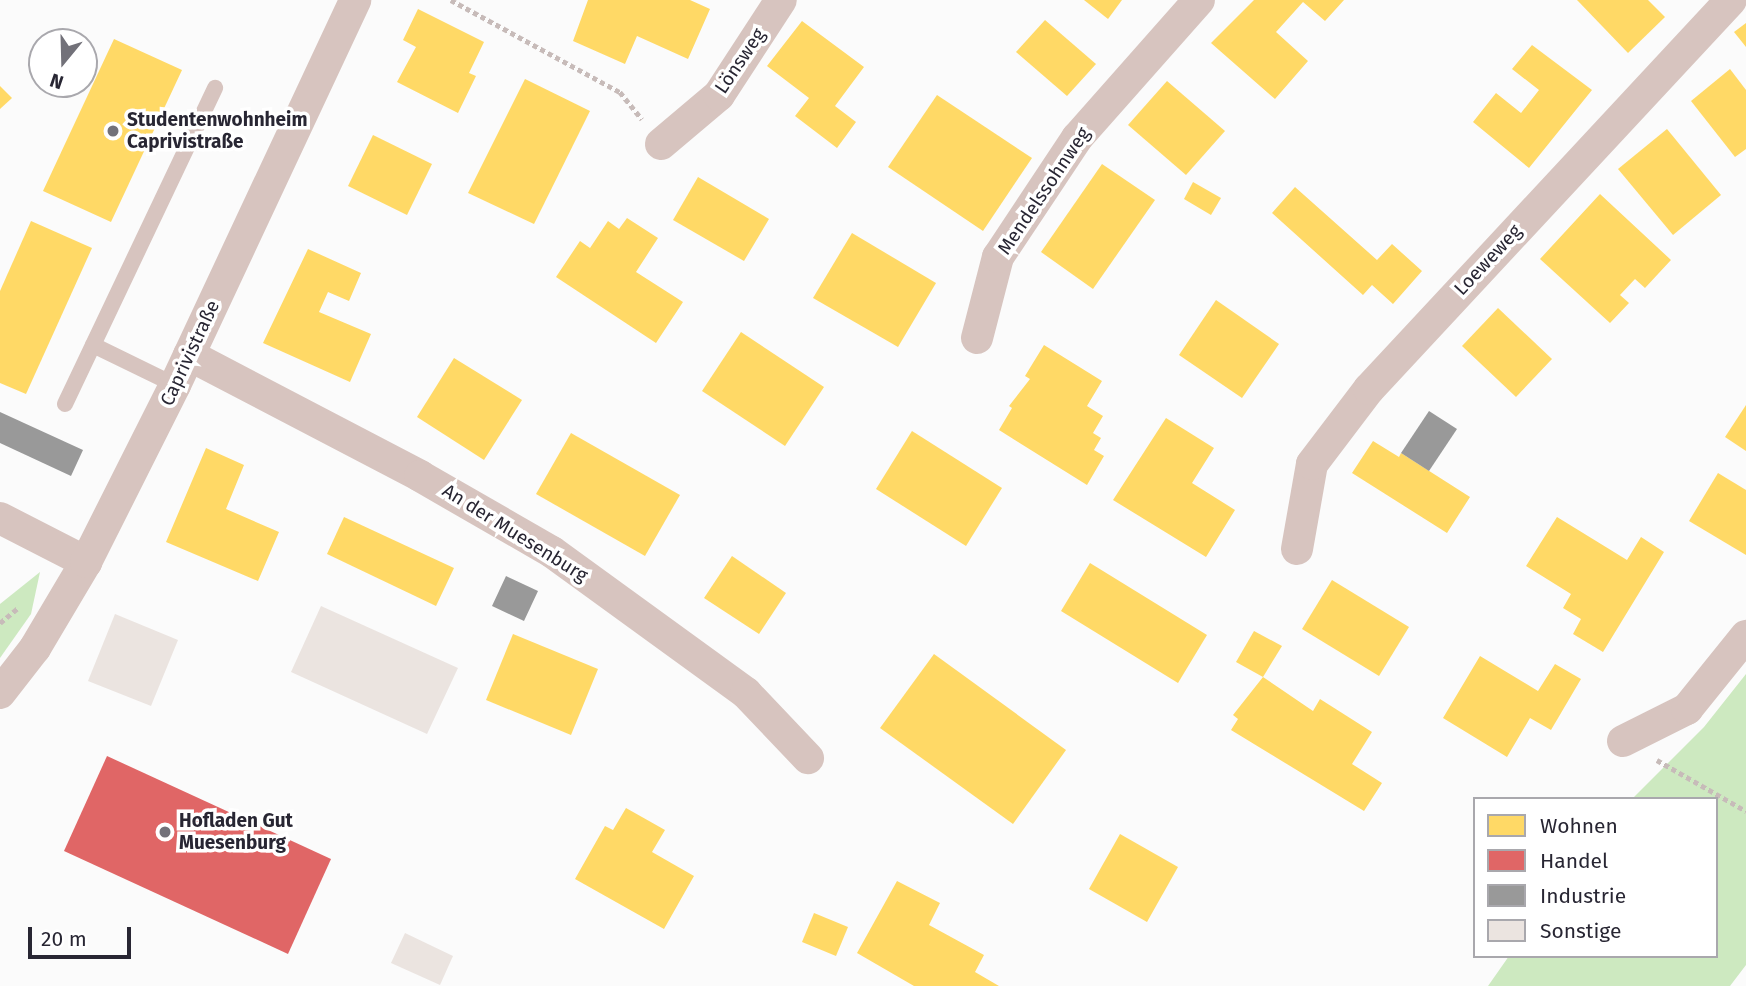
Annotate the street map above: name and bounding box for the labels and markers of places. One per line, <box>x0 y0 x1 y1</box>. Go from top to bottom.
place label: Studentenwohnheim Caprivistraße <box>127 109 307 153</box>
marker: Studentenwohnheim Caprivistraße <box>105 123 121 139</box>
place label: Hofladen Gut Muesenburg <box>179 810 293 854</box>
marker: Hofladen Gut Muesenburg <box>157 824 173 840</box>

